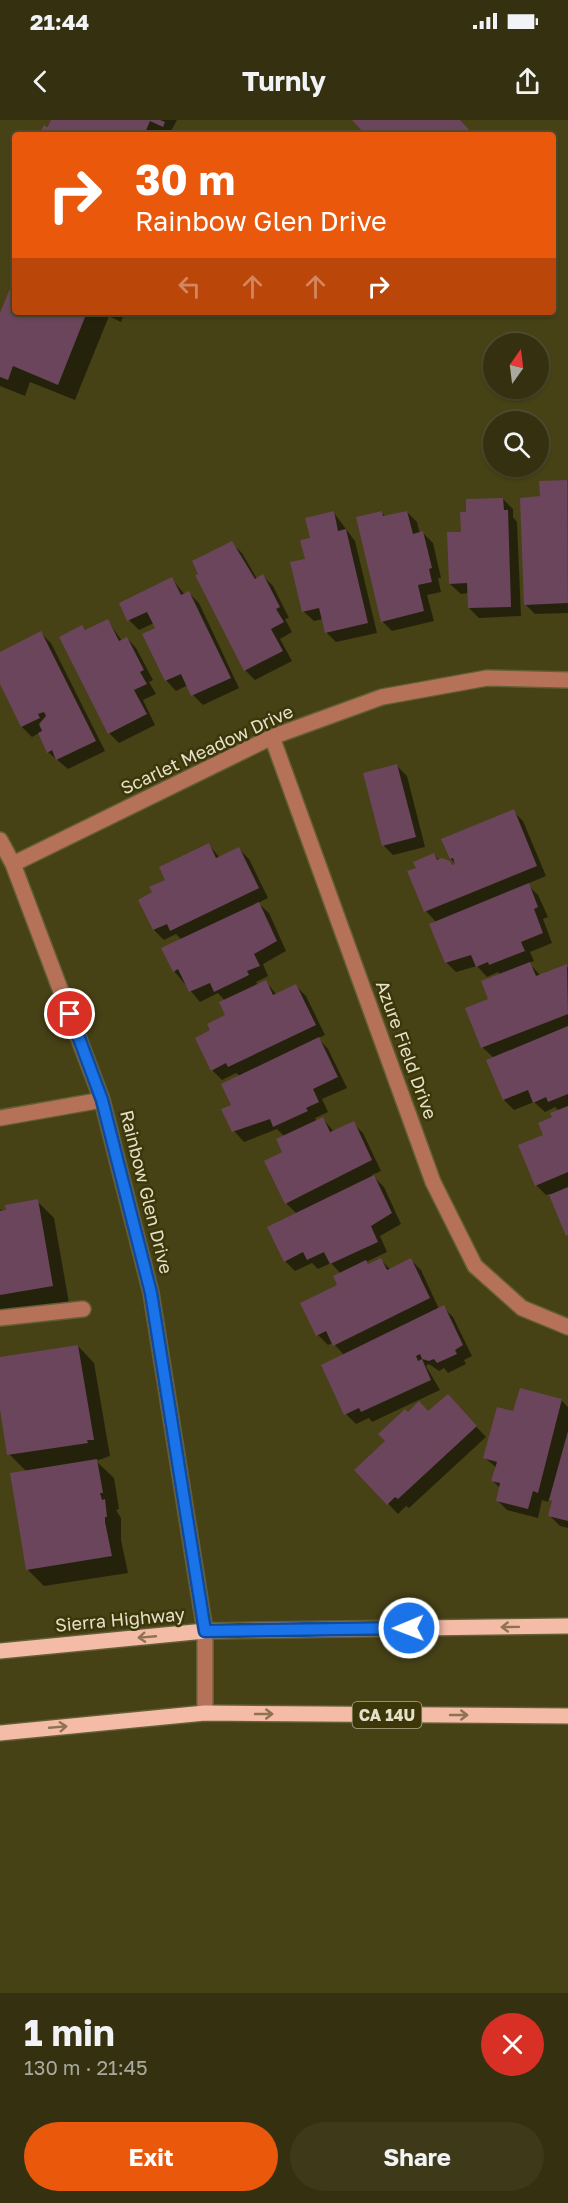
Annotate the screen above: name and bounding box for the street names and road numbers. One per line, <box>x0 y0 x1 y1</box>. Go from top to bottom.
street label: Scarlet Meadow Drive <box>117 699 296 799</box>
street label: Azure Field Drive <box>372 977 442 1122</box>
street label: Rainbow Glen Drive <box>116 1108 178 1276</box>
street label: Sierra Highway <box>54 1602 186 1636</box>
road number: CA 14U <box>352 1702 422 1728</box>

